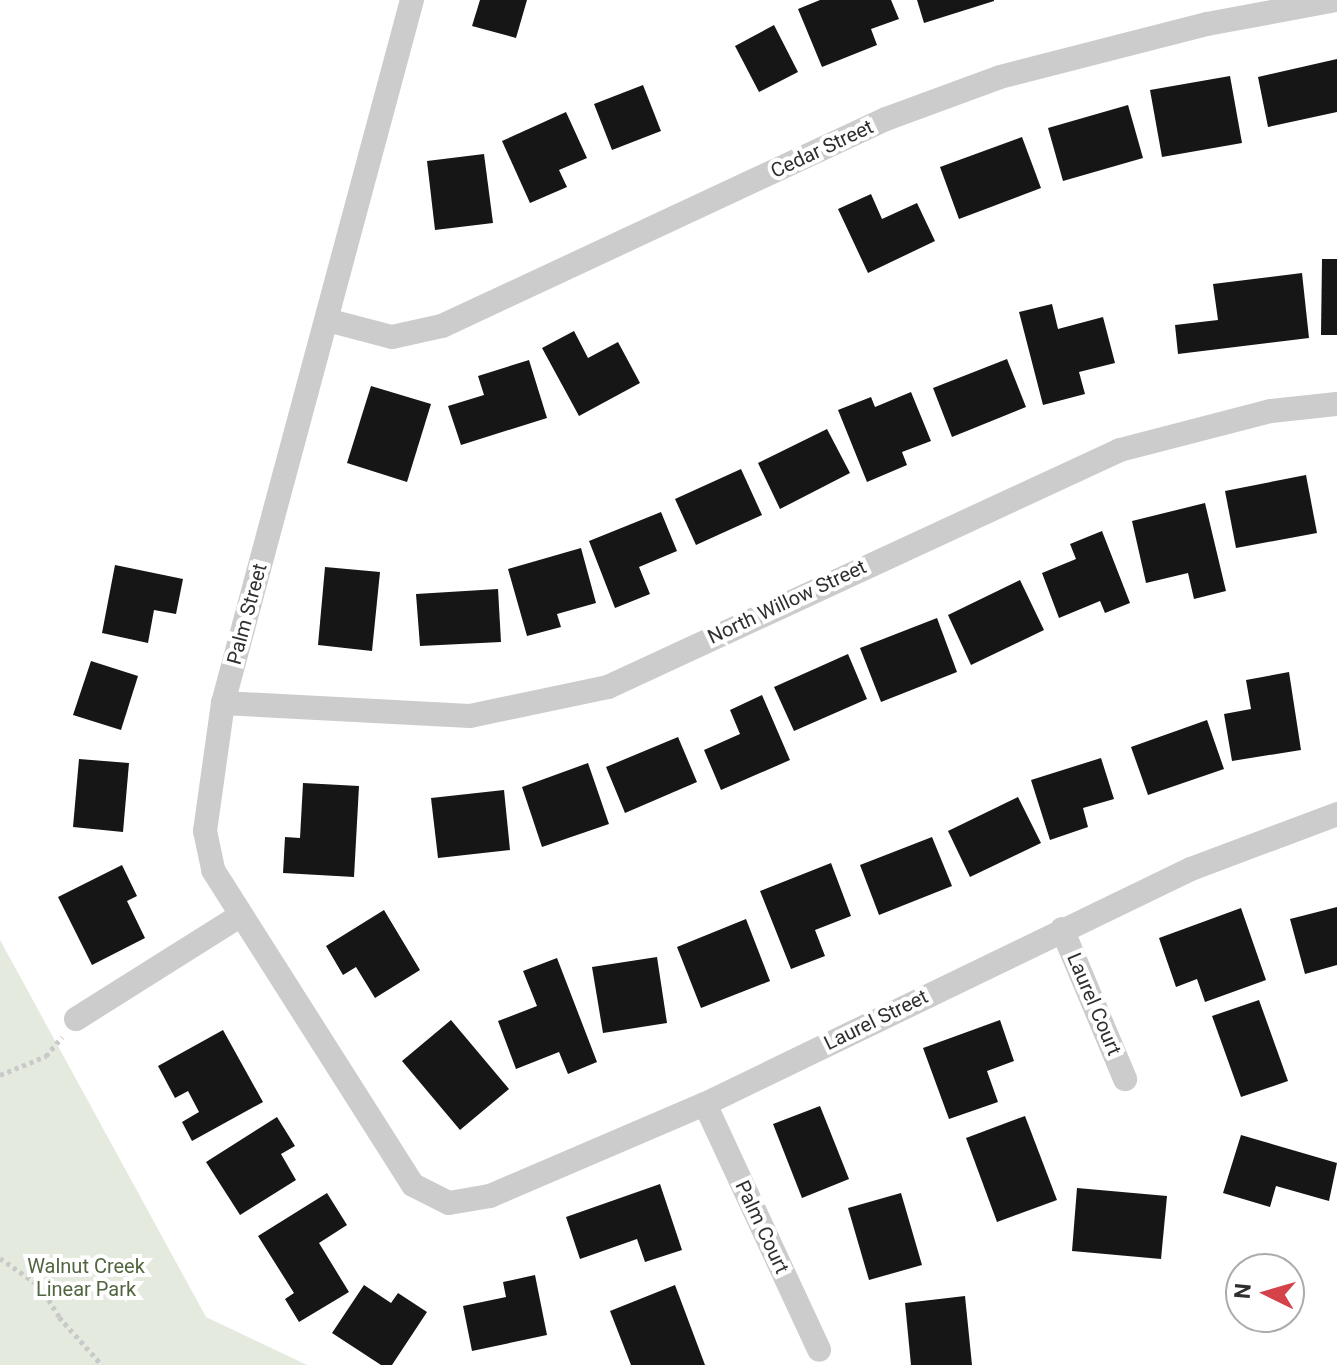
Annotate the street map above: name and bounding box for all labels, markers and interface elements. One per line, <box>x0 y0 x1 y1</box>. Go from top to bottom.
street label: Cedar Street <box>767 115 877 183</box>
street label: North Willow Street <box>704 555 870 649</box>
street label: Palm Street <box>222 561 272 667</box>
street label: Laurel Court <box>1062 949 1126 1059</box>
street label: Laurel Street <box>820 985 932 1055</box>
street label: Palm Court <box>730 1177 794 1277</box>
north arrow <box>1225 1253 1305 1333</box>
park label: Walnut Creek Linear Park <box>27 1254 145 1301</box>
text: N <box>1229 1282 1256 1300</box>

